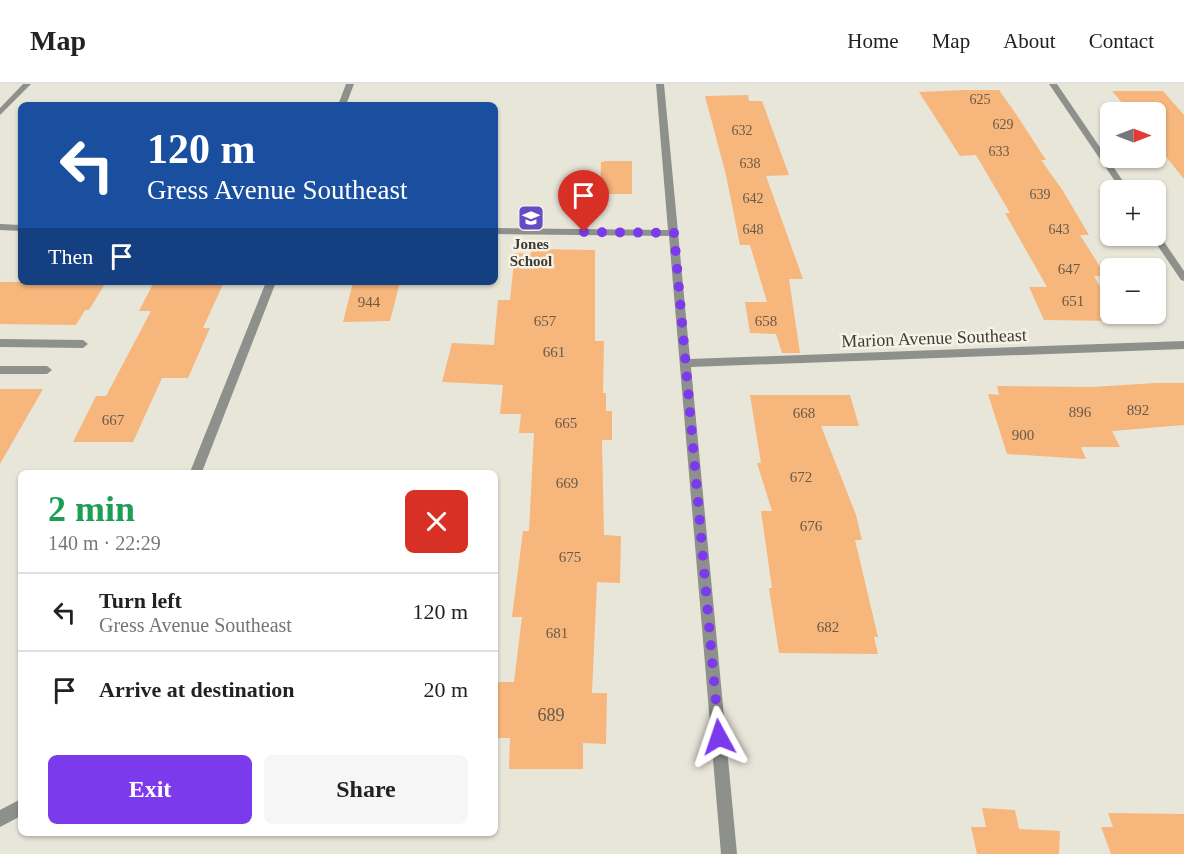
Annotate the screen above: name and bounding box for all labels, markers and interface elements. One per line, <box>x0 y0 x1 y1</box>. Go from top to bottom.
text: Map <box>30 25 86 56</box>
text: Home <box>847 29 899 53</box>
text: Map <box>932 29 970 53</box>
text: About <box>1003 29 1056 53</box>
text: Contact <box>1089 29 1154 53</box>
house number: 625 <box>970 92 991 107</box>
north arrow <box>1100 102 1166 168</box>
map controls <box>1100 102 1166 324</box>
house number: 629 <box>993 117 1014 132</box>
house number: 632 <box>732 123 753 138</box>
icon: left <box>48 126 126 204</box>
text: 120 m <box>147 126 256 172</box>
house number: 633 <box>989 144 1010 159</box>
house number: 638 <box>740 156 761 171</box>
pin <box>558 170 609 232</box>
text: Gress Avenue Southeast <box>147 175 407 205</box>
icon: arrive <box>567 179 600 212</box>
button: + <box>1100 180 1166 246</box>
house number: 639 <box>1030 187 1051 202</box>
house number: 642 <box>743 191 764 206</box>
school or university icon: Jones School <box>516 203 546 233</box>
house number: 648 <box>743 222 764 237</box>
house number: 643 <box>1049 222 1070 237</box>
place label: Jones School <box>510 236 552 269</box>
icon: arrive <box>105 240 138 273</box>
text: Then <box>48 244 93 269</box>
button: − <box>1100 258 1166 324</box>
house number: 647 <box>1058 261 1081 277</box>
house number: 651 <box>1062 293 1084 309</box>
house number: 944 <box>358 294 381 310</box>
house number: 657 <box>534 313 557 329</box>
house number: 658 <box>755 313 777 329</box>
street label: Marion Avenue Southeast <box>841 325 1027 351</box>
house number: 661 <box>543 344 565 360</box>
house number: 892 <box>1127 402 1149 418</box>
house number: 896 <box>1069 404 1092 420</box>
house number: 668 <box>793 405 815 421</box>
house number: 667 <box>102 412 125 428</box>
house number: 665 <box>555 415 577 431</box>
house number: 900 <box>1012 427 1034 443</box>
house number: 672 <box>790 469 812 485</box>
house number: 669 <box>556 475 578 491</box>
text: 2 min <box>48 489 135 529</box>
button: close <box>405 490 468 553</box>
house number: 676 <box>800 518 823 534</box>
text: 140 m · 22:29 <box>48 532 161 554</box>
house number: 675 <box>559 549 581 565</box>
text: Turn left <box>99 588 182 613</box>
icon: left <box>48 596 81 629</box>
text: 120 m <box>412 599 468 624</box>
text: Gress Avenue Southeast <box>99 614 292 636</box>
house number: 682 <box>817 619 839 635</box>
house number: 681 <box>546 625 568 641</box>
icon: arrive <box>48 674 81 707</box>
text: Arrive at destination <box>99 677 295 702</box>
text: 20 m <box>423 677 468 702</box>
house number: 689 <box>538 705 565 725</box>
position arrow <box>687 705 751 769</box>
button: Exit <box>48 755 252 824</box>
button: Share <box>264 755 468 824</box>

